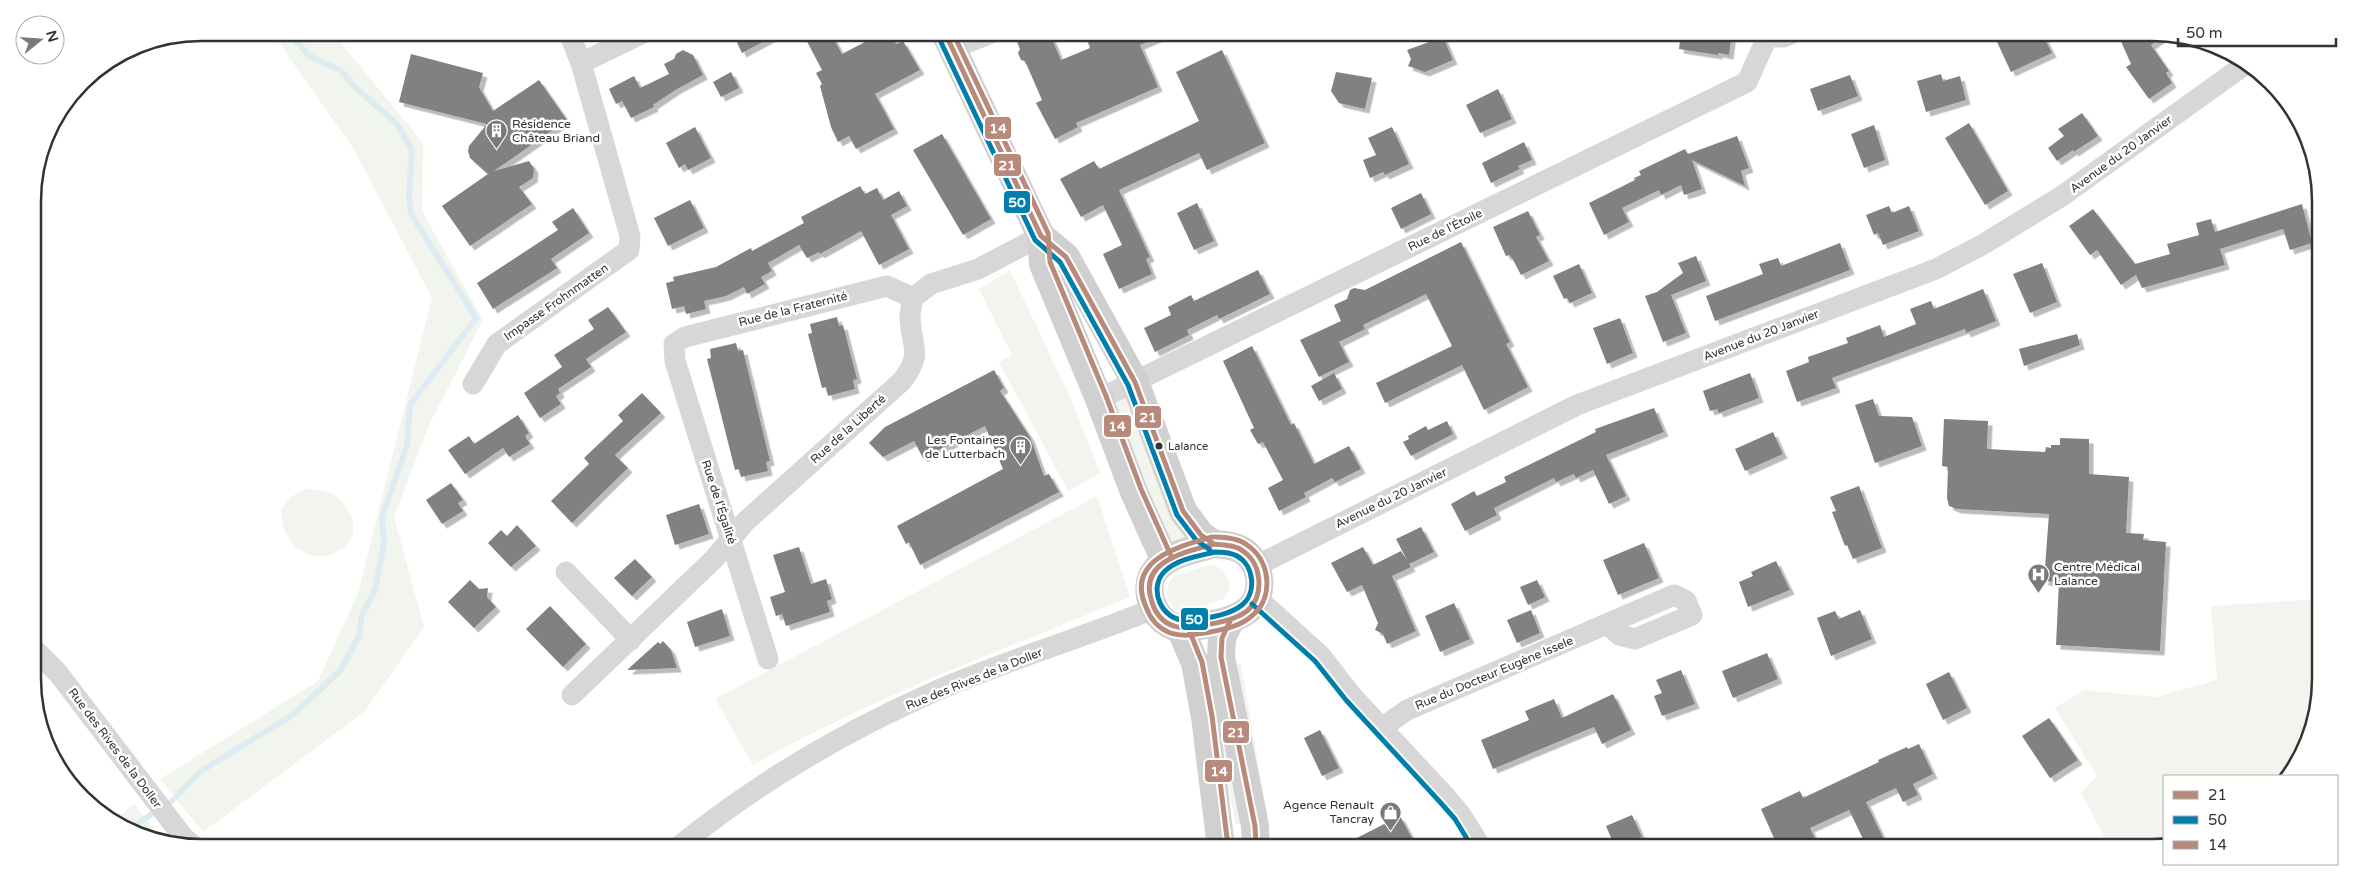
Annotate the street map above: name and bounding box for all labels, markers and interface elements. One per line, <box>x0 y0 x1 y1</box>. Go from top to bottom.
north arrow <box>15 15 65 65</box>
scale bar <box>2178 15 2336 47</box>
text: 50 m <box>2186 24 2223 42</box>
text: N <box>42 28 62 44</box>
street label: Avenue du 20 Janvier <box>2067 112 2175 196</box>
line badge: 14 <box>984 116 1012 140</box>
place label: Résidence Château Briand <box>512 117 600 145</box>
building icon: Résidence Château Briand <box>484 119 508 150</box>
text: 14 <box>989 120 1007 137</box>
line badge: 21 <box>993 153 1022 177</box>
text: 21 <box>998 157 1016 174</box>
line badge: 50 <box>1003 190 1031 214</box>
text: 50 <box>1008 194 1026 211</box>
street label: Rue de l'Étoile <box>1406 206 1485 254</box>
street label: Impasse Frohnmatten <box>501 261 611 343</box>
street label: Rue de la Fraternité <box>737 289 849 329</box>
street label: Avenue du 20 Janvier <box>1701 306 1821 363</box>
street label: Rue de la Liberté <box>808 391 889 466</box>
line badge: 21 <box>1134 405 1162 429</box>
text: 21 <box>1139 409 1157 426</box>
line badge: 14 <box>1103 414 1132 438</box>
text: 14 <box>1108 418 1126 435</box>
place label: Les Fontaines de Lutterbach <box>925 433 1005 461</box>
building icon: Les Fontaines de Lutterbach <box>1009 435 1033 466</box>
place label: Lalance <box>1168 440 1208 453</box>
marker: Lalance <box>1154 441 1164 451</box>
street label: Rue de l'Égalité <box>699 458 739 546</box>
street label: Avenue du 20 Janvier <box>1333 465 1449 531</box>
place label: Centre Médical Lalance <box>2054 560 2140 588</box>
hospital icon: Centre Médical Lalance <box>2026 562 2050 593</box>
line badge: 50 <box>1180 607 1209 631</box>
text: 50 <box>1185 611 1203 628</box>
street label: Rue du Docteur Eugène Issele <box>1413 633 1575 713</box>
street label: Rue des Rives de la Doller <box>904 645 1045 713</box>
street label: Rue des Rives de la Doller <box>65 685 165 811</box>
line badge: 21 <box>1222 720 1250 744</box>
text: 21 <box>1227 724 1245 741</box>
line badge: 14 <box>1204 759 1233 783</box>
text: 14 <box>1210 763 1228 780</box>
legend <box>2163 775 2338 865</box>
text: 21 <box>2208 786 2227 804</box>
place label: Agence Renault Tancray <box>1283 798 1375 826</box>
shop icon: Agence Renault Tancray <box>1378 800 1402 831</box>
text: 50 <box>2208 811 2227 829</box>
text: 14 <box>2208 836 2227 854</box>

